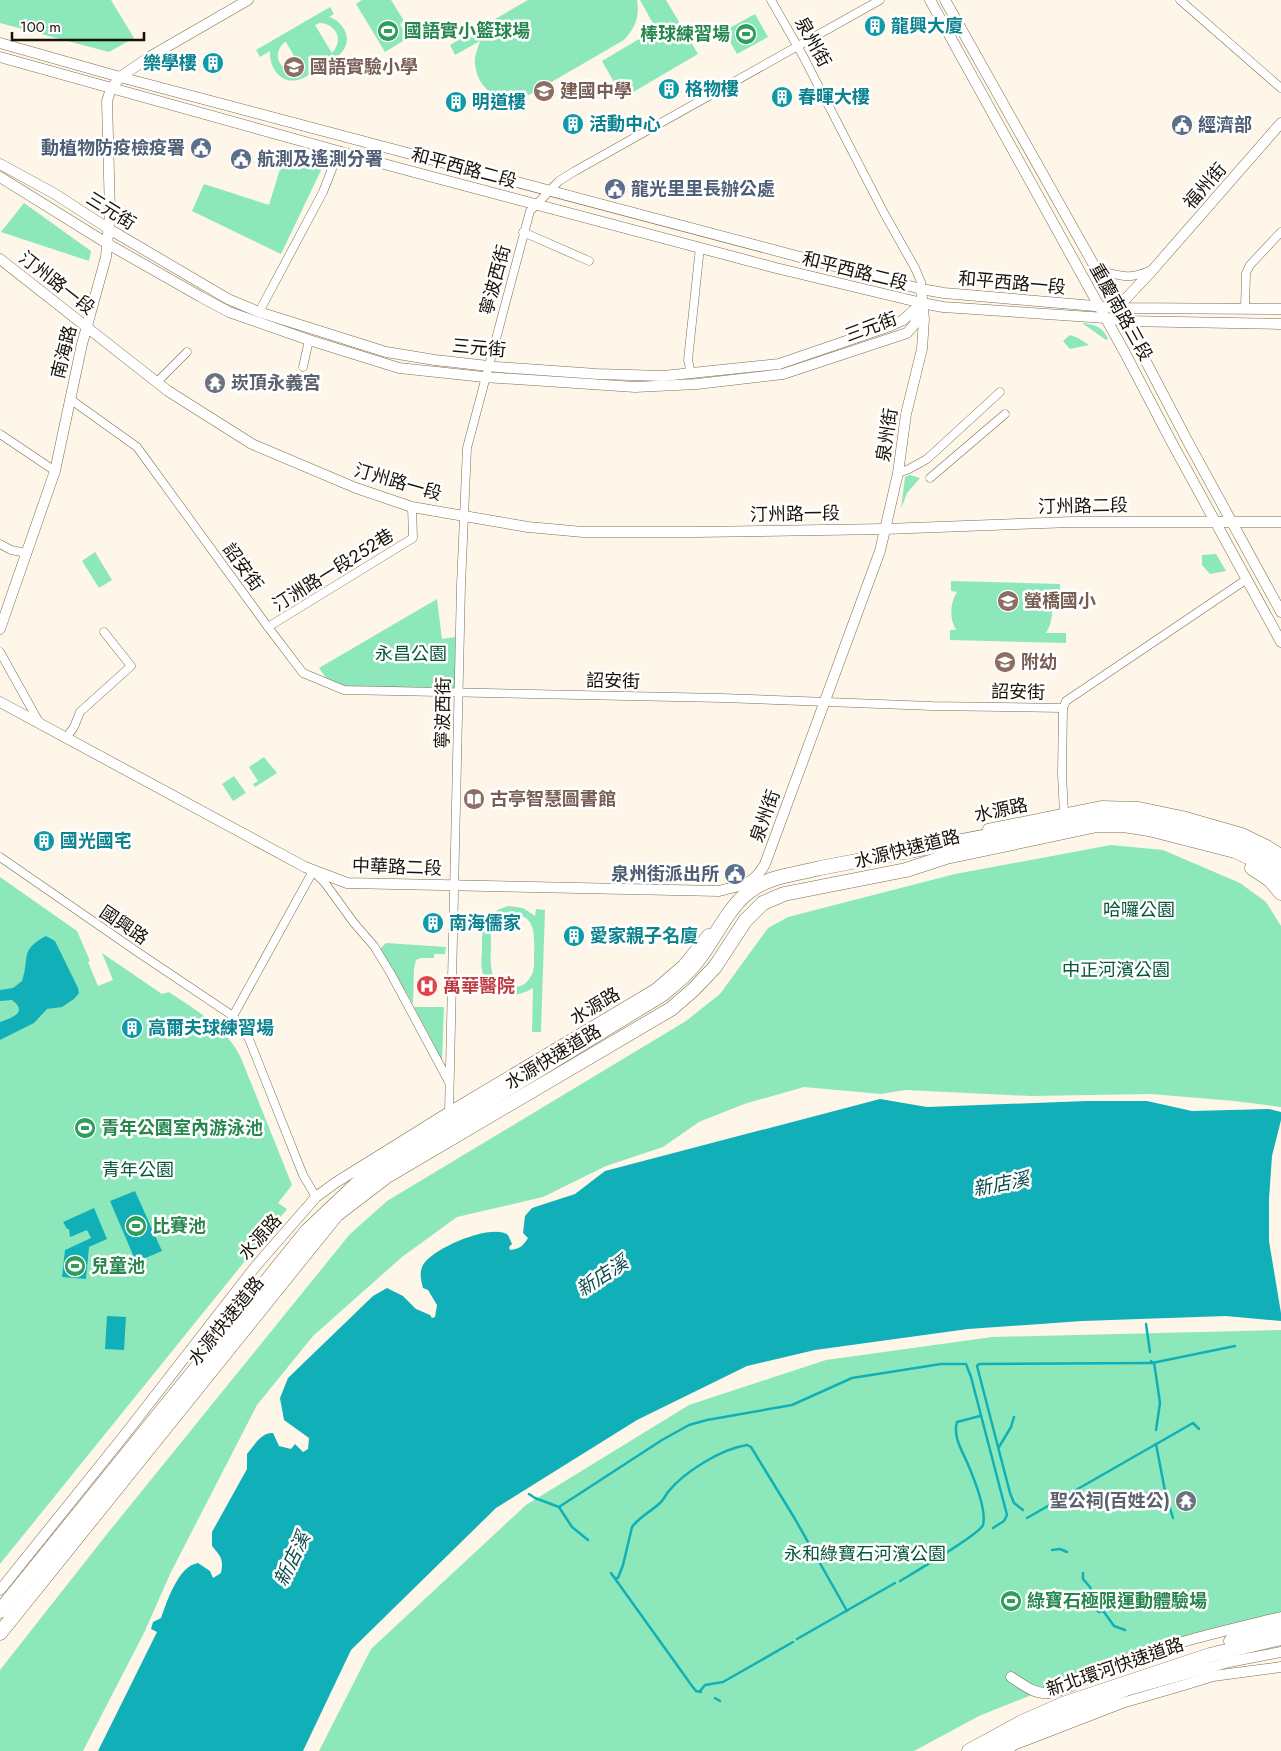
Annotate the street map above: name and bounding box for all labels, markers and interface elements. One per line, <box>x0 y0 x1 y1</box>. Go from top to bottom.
scale bar <box>12 10 145 42</box>
street label: 泉州街 <box>789 12 837 72</box>
place label: 龍興大廈 <box>891 13 963 39</box>
building icon: 龍興大廈 <box>863 14 887 38</box>
text: 100 m <box>20 16 61 38</box>
place label: 國語實小籃球場 <box>404 18 530 44</box>
sports icon: 國語實小籃球場 <box>376 19 400 43</box>
place label: 棒球練習場 <box>640 21 730 47</box>
sports icon: 棒球練習場 <box>734 22 758 46</box>
place label: 樂學樓 <box>143 50 197 76</box>
building icon: 樂學樓 <box>201 51 225 75</box>
place label: 國語實驗小學 <box>310 54 418 80</box>
school or university icon: 國語實驗小學 <box>282 55 306 79</box>
place label: 格物樓 <box>685 76 739 102</box>
building icon: 格物樓 <box>657 77 681 101</box>
place label: 建國中學 <box>560 78 632 104</box>
school or university icon: 建國中學 <box>532 79 556 103</box>
place label: 春暉大樓 <box>798 84 870 110</box>
building icon: 春暉大樓 <box>770 85 794 109</box>
place label: 明道樓 <box>472 89 526 115</box>
building icon: 明道樓 <box>444 90 468 114</box>
place label: 活動中心 <box>589 111 661 137</box>
building icon: 活動中心 <box>561 112 585 136</box>
place label: 經濟部 <box>1198 112 1252 138</box>
public building icon: 經濟部 <box>1170 113 1194 137</box>
place label: 動植物防疫檢疫署 <box>41 135 185 161</box>
public building icon: 動植物防疫檢疫署 <box>189 136 213 160</box>
street label: 和平西路二段 <box>408 141 520 195</box>
place label: 航測及遙測分署 <box>257 146 383 172</box>
public building icon: 航測及遙測分署 <box>229 147 253 171</box>
street label: 福州街 <box>1177 157 1233 215</box>
place label: 龍光里里長辦公處 <box>631 176 775 202</box>
public building icon: 龍光里里長辦公處 <box>603 177 627 201</box>
street label: 三元街 <box>81 186 141 236</box>
street label: 寧波西街 <box>473 242 517 318</box>
street label: 汀州路一段 <box>14 245 100 321</box>
street label: 和平西路二段 <box>799 245 911 297</box>
street label: 重慶南路三段 <box>1083 258 1159 366</box>
street label: 和平西路一段 <box>957 265 1067 301</box>
street label: 三元街 <box>841 306 901 348</box>
street label: 南海路 <box>45 323 83 381</box>
street label: 三元街 <box>451 333 507 363</box>
place label: 崁頂永義宮 <box>231 370 321 396</box>
temple icon: 崁頂永義宮 <box>203 371 227 395</box>
street label: 泉州街 <box>870 406 904 464</box>
street label: 汀州路一段 <box>351 457 445 507</box>
street label: 汀州路二段 <box>1038 492 1128 520</box>
street label: 汀州路一段 <box>750 500 840 528</box>
street label: 汀洲路一段252巷 <box>267 522 399 618</box>
street label: 詔安街 <box>217 538 269 596</box>
place label: 螢橋國小 <box>1024 588 1096 614</box>
school or university icon: 螢橋國小 <box>996 589 1020 613</box>
park label: 永昌公園 <box>375 641 447 667</box>
place label: 附幼 <box>1021 649 1057 675</box>
school or university icon: 附幼 <box>993 650 1017 674</box>
street label: 詔安街 <box>586 668 640 694</box>
street label: 寧波西街 <box>429 677 457 749</box>
street label: 詔安街 <box>991 679 1045 705</box>
place label: 古亭智慧圖書館 <box>490 786 616 812</box>
street label: 泉州街 <box>744 786 786 846</box>
library icon: 古亭智慧圖書館 <box>462 787 486 811</box>
street label: 水源路 <box>972 792 1030 828</box>
street label: 水源快速道路 <box>851 823 963 875</box>
place label: 國光國宅 <box>60 828 132 854</box>
building icon: 國光國宅 <box>32 829 56 853</box>
street label: 中華路二段 <box>352 852 442 882</box>
place label: 泉州街派出所 <box>611 861 719 887</box>
public building icon: 泉州街派出所 <box>723 862 747 886</box>
park label: 哈囉公園 <box>1103 897 1175 923</box>
street label: 國興路 <box>94 899 154 951</box>
place label: 南海儒家 <box>449 910 521 936</box>
building icon: 南海儒家 <box>421 911 445 935</box>
place label: 愛家親子名廈 <box>590 923 698 949</box>
building icon: 愛家親子名廈 <box>562 924 586 948</box>
park label: 中正河濱公園 <box>1062 957 1170 983</box>
place label: 萬華醫院 <box>443 973 515 999</box>
hospital icon: 萬華醫院 <box>415 974 439 998</box>
street label: 水源路 <box>565 981 625 1031</box>
place label: 高爾夫球練習場 <box>148 1015 274 1041</box>
building icon: 高爾夫球練習場 <box>120 1016 144 1040</box>
street label: 水源快速道路 <box>500 1018 606 1096</box>
place label: 青年公園室內游泳池 <box>101 1115 263 1141</box>
sports icon: 青年公園室內游泳池 <box>73 1116 97 1140</box>
park label: 青年公園 <box>102 1157 174 1183</box>
water label: 新店溪 <box>970 1165 1034 1203</box>
street label: 水源路 <box>232 1208 288 1266</box>
place label: 比賽池 <box>152 1213 206 1239</box>
sports icon: 比賽池 <box>124 1214 148 1238</box>
water label: 新店溪 <box>571 1248 636 1303</box>
place label: 兒童池 <box>91 1253 145 1279</box>
sports icon: 兒童池 <box>63 1254 87 1278</box>
street label: 水源快速道路 <box>182 1271 270 1371</box>
place label: 聖公祠(百姓公) <box>1050 1488 1170 1514</box>
temple icon: 聖公祠(百姓公) <box>1174 1489 1198 1513</box>
water label: 新店溪 <box>267 1525 318 1591</box>
park label: 永和綠寶石河濱公園 <box>784 1541 946 1567</box>
place label: 綠寶石極限運動體驗場 <box>1027 1588 1207 1614</box>
sports icon: 綠寶石極限運動體驗場 <box>999 1589 1023 1613</box>
street label: 新北環河快速道路 <box>1043 1631 1187 1703</box>

